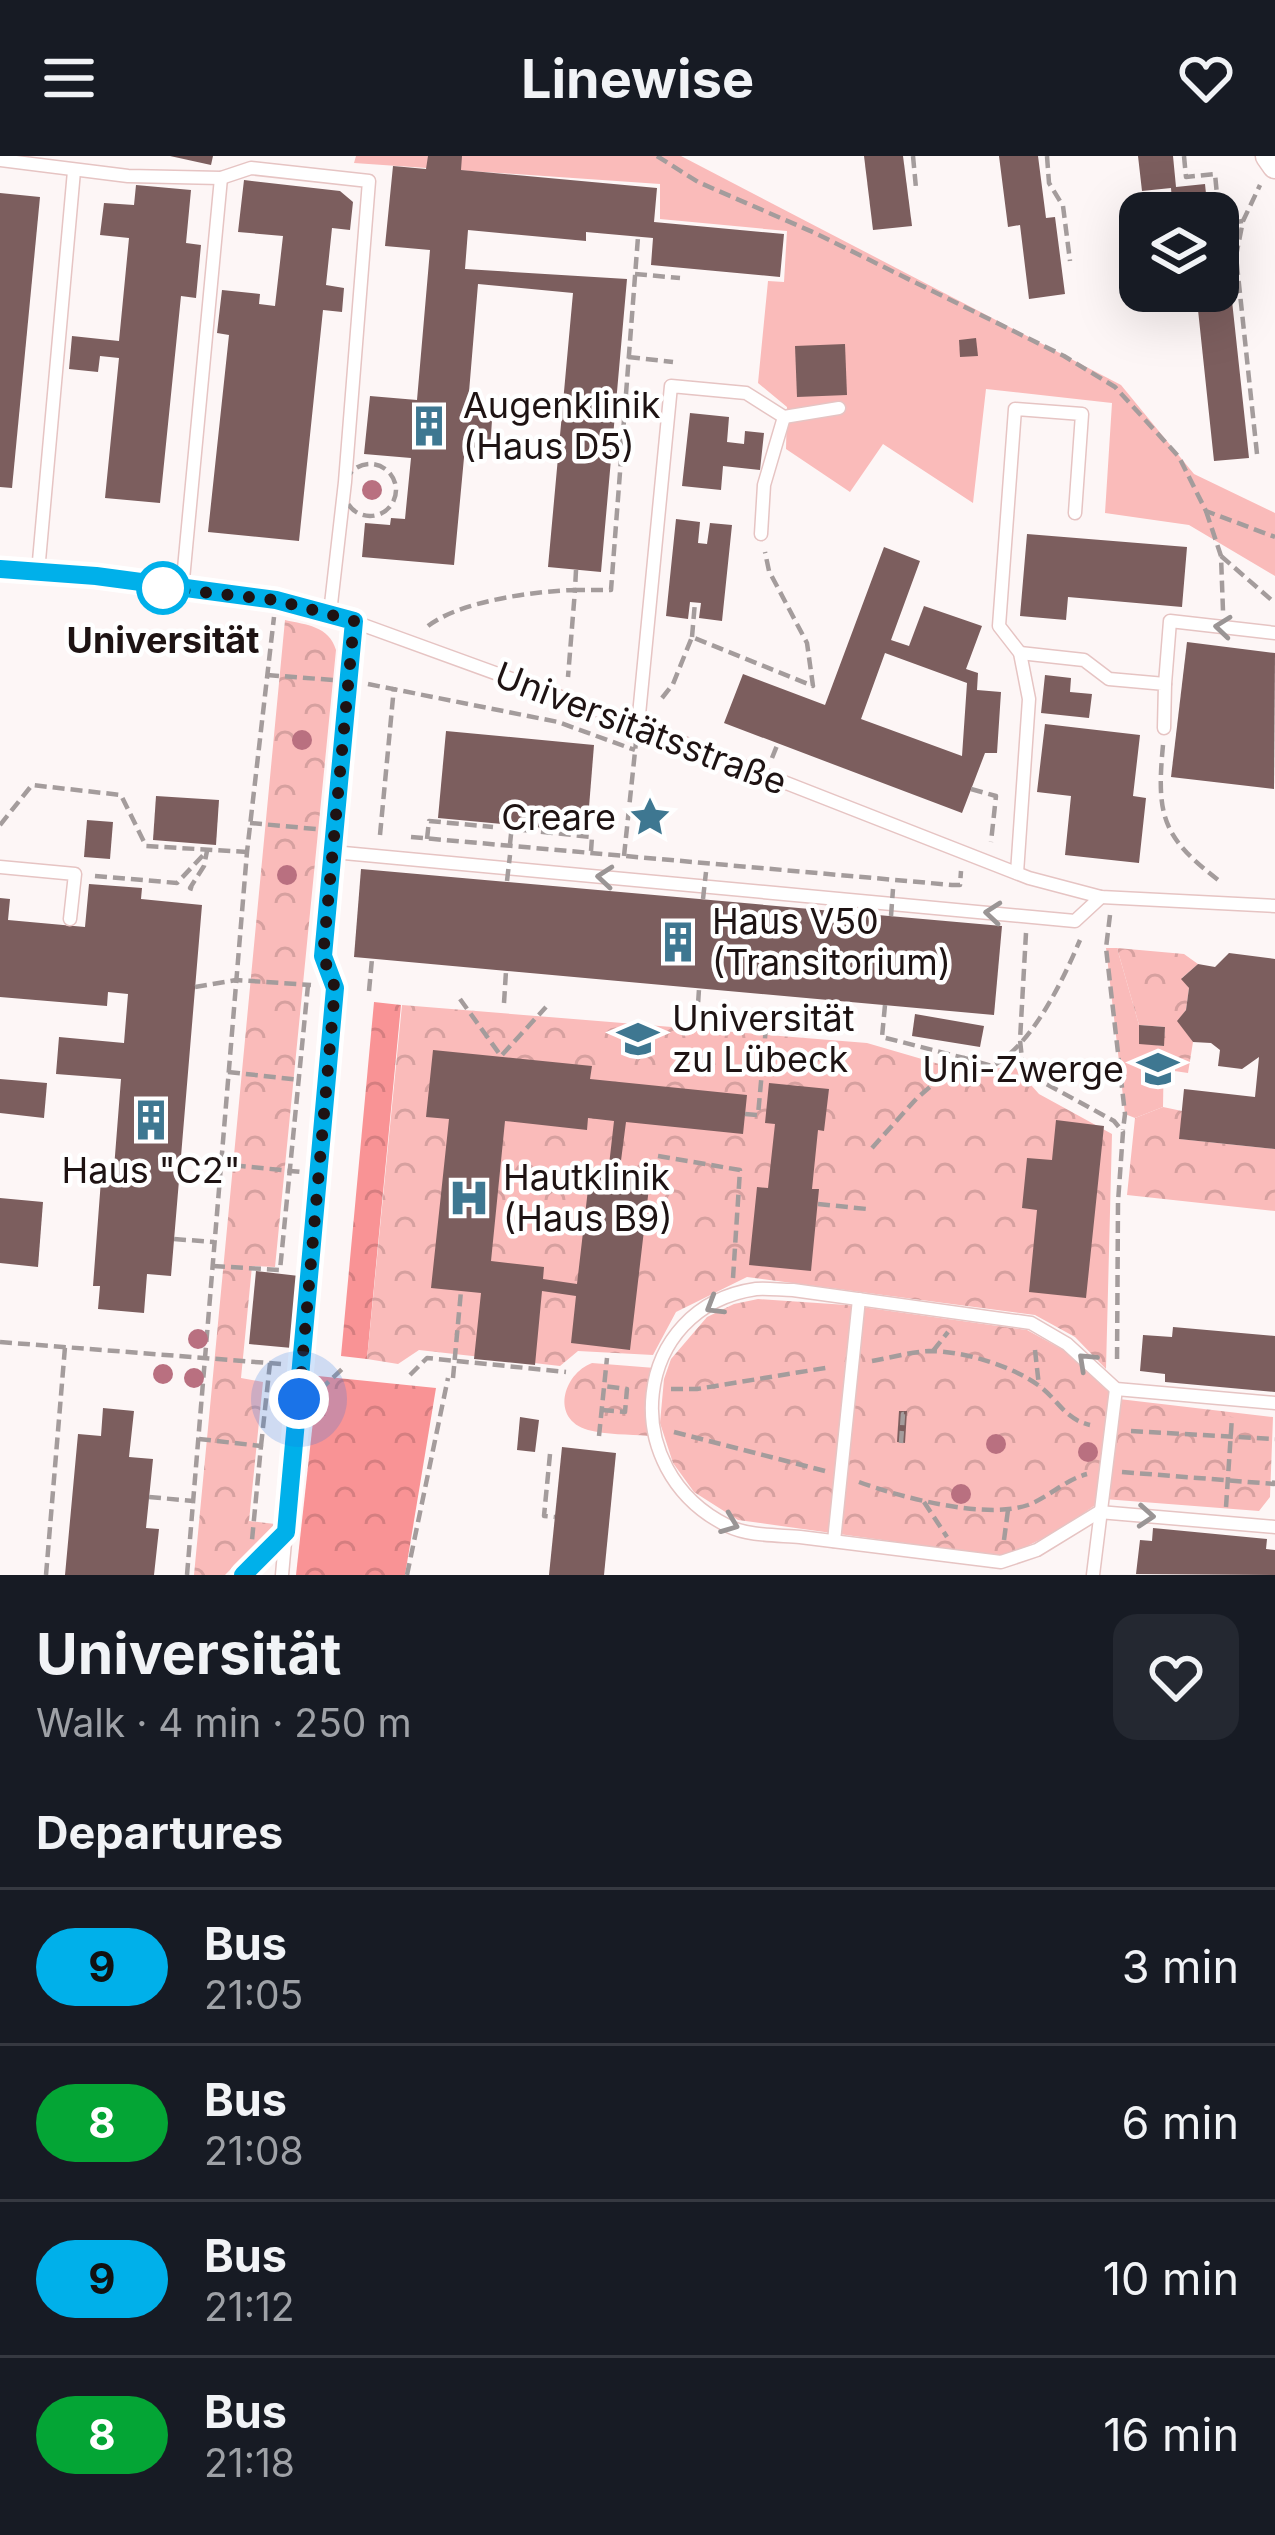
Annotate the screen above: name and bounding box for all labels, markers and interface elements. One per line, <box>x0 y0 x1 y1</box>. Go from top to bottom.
icon: menu <box>36 45 102 111</box>
icon: heart <box>1173 45 1239 111</box>
text: Linewise <box>521 46 754 111</box>
map controls <box>1119 192 1239 312</box>
button: layers <box>1119 192 1239 312</box>
place label: Augenklinik (Haus D5) <box>463 383 661 468</box>
building icon: Augenklinik (Haus D5) <box>406 403 452 449</box>
marker: Universität <box>138 563 188 613</box>
one-way arrow <box>1213 615 1232 640</box>
place label: Universität <box>67 618 259 662</box>
street label: Universitätsstraße <box>489 652 793 804</box>
place icon: Creare <box>627 794 673 840</box>
place label: Creare <box>501 795 616 839</box>
one-way arrow <box>595 865 614 890</box>
place label: Haus V50 (Transitorium) <box>712 899 951 984</box>
one-way arrow <box>983 901 1002 926</box>
building icon: Haus V50 (Transitorium) <box>655 919 701 965</box>
place label: Universität zu Lübeck <box>672 996 855 1081</box>
school or university icon: Universität zu Lübeck <box>615 1016 661 1062</box>
school or university icon: Uni-Zwerge <box>1135 1046 1181 1092</box>
place label: Uni-Zwerge <box>922 1047 1124 1091</box>
building icon: Haus "C2" <box>128 1097 174 1143</box>
place label: Haus "C2" <box>61 1148 241 1192</box>
place label: Hautklinik (Haus B9) <box>503 1155 673 1240</box>
hospital icon: Hautklinik (Haus B9) <box>446 1175 492 1221</box>
one-way arrow <box>705 1292 727 1314</box>
one-way arrow <box>1078 1353 1099 1375</box>
your location <box>269 1369 329 1429</box>
one-way arrow <box>1137 1502 1156 1528</box>
one-way arrow <box>718 1509 739 1533</box>
button: heart <box>1113 1614 1239 1740</box>
text: Universität <box>36 1619 341 1688</box>
text: Walk · 4 min · 250 m <box>36 1699 412 1746</box>
text: Departures <box>36 1805 283 1860</box>
text: Bus <box>204 1916 287 1971</box>
text: 3 min <box>1122 1939 1239 1994</box>
text: 9 <box>88 1941 116 1992</box>
text: 21:05 <box>204 1971 303 2018</box>
text: Bus <box>204 2072 287 2127</box>
text: 6 min <box>1122 2095 1239 2150</box>
text: 8 <box>88 2097 116 2148</box>
text: 21:08 <box>204 2127 304 2174</box>
text: Bus <box>204 2228 287 2283</box>
text: 10 min <box>1103 2251 1239 2306</box>
text: 9 <box>88 2253 116 2304</box>
text: 21:12 <box>204 2283 295 2330</box>
text: Bus <box>204 2384 287 2439</box>
text: 16 min <box>1103 2407 1239 2462</box>
text: 8 <box>88 2409 116 2460</box>
text: 21:18 <box>204 2439 295 2486</box>

